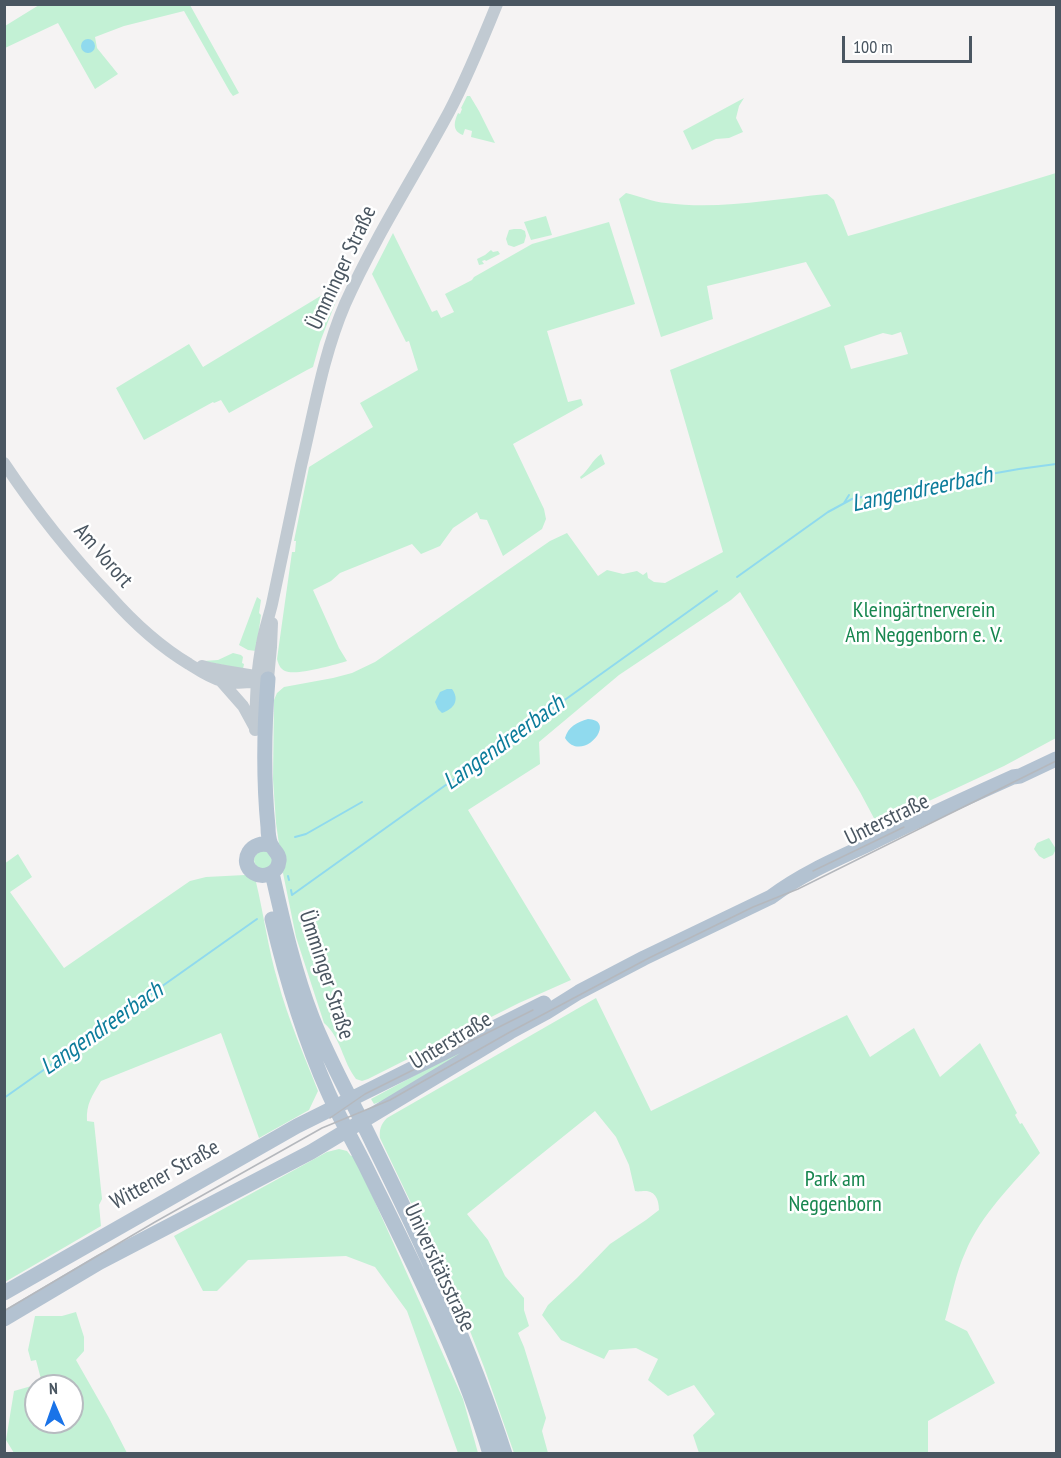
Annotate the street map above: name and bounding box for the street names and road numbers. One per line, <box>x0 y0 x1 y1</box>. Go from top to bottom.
street label: Ümminger Straße <box>302 202 382 334</box>
street label: Am Vorort <box>68 519 138 593</box>
street label: Unterstraße <box>841 788 933 852</box>
street label: Ümminger Straße <box>293 907 359 1043</box>
street label: Unterstraße <box>406 1006 496 1076</box>
street label: Wittener Straße <box>106 1134 224 1216</box>
street label: Universitätsstraße <box>398 1200 480 1336</box>

